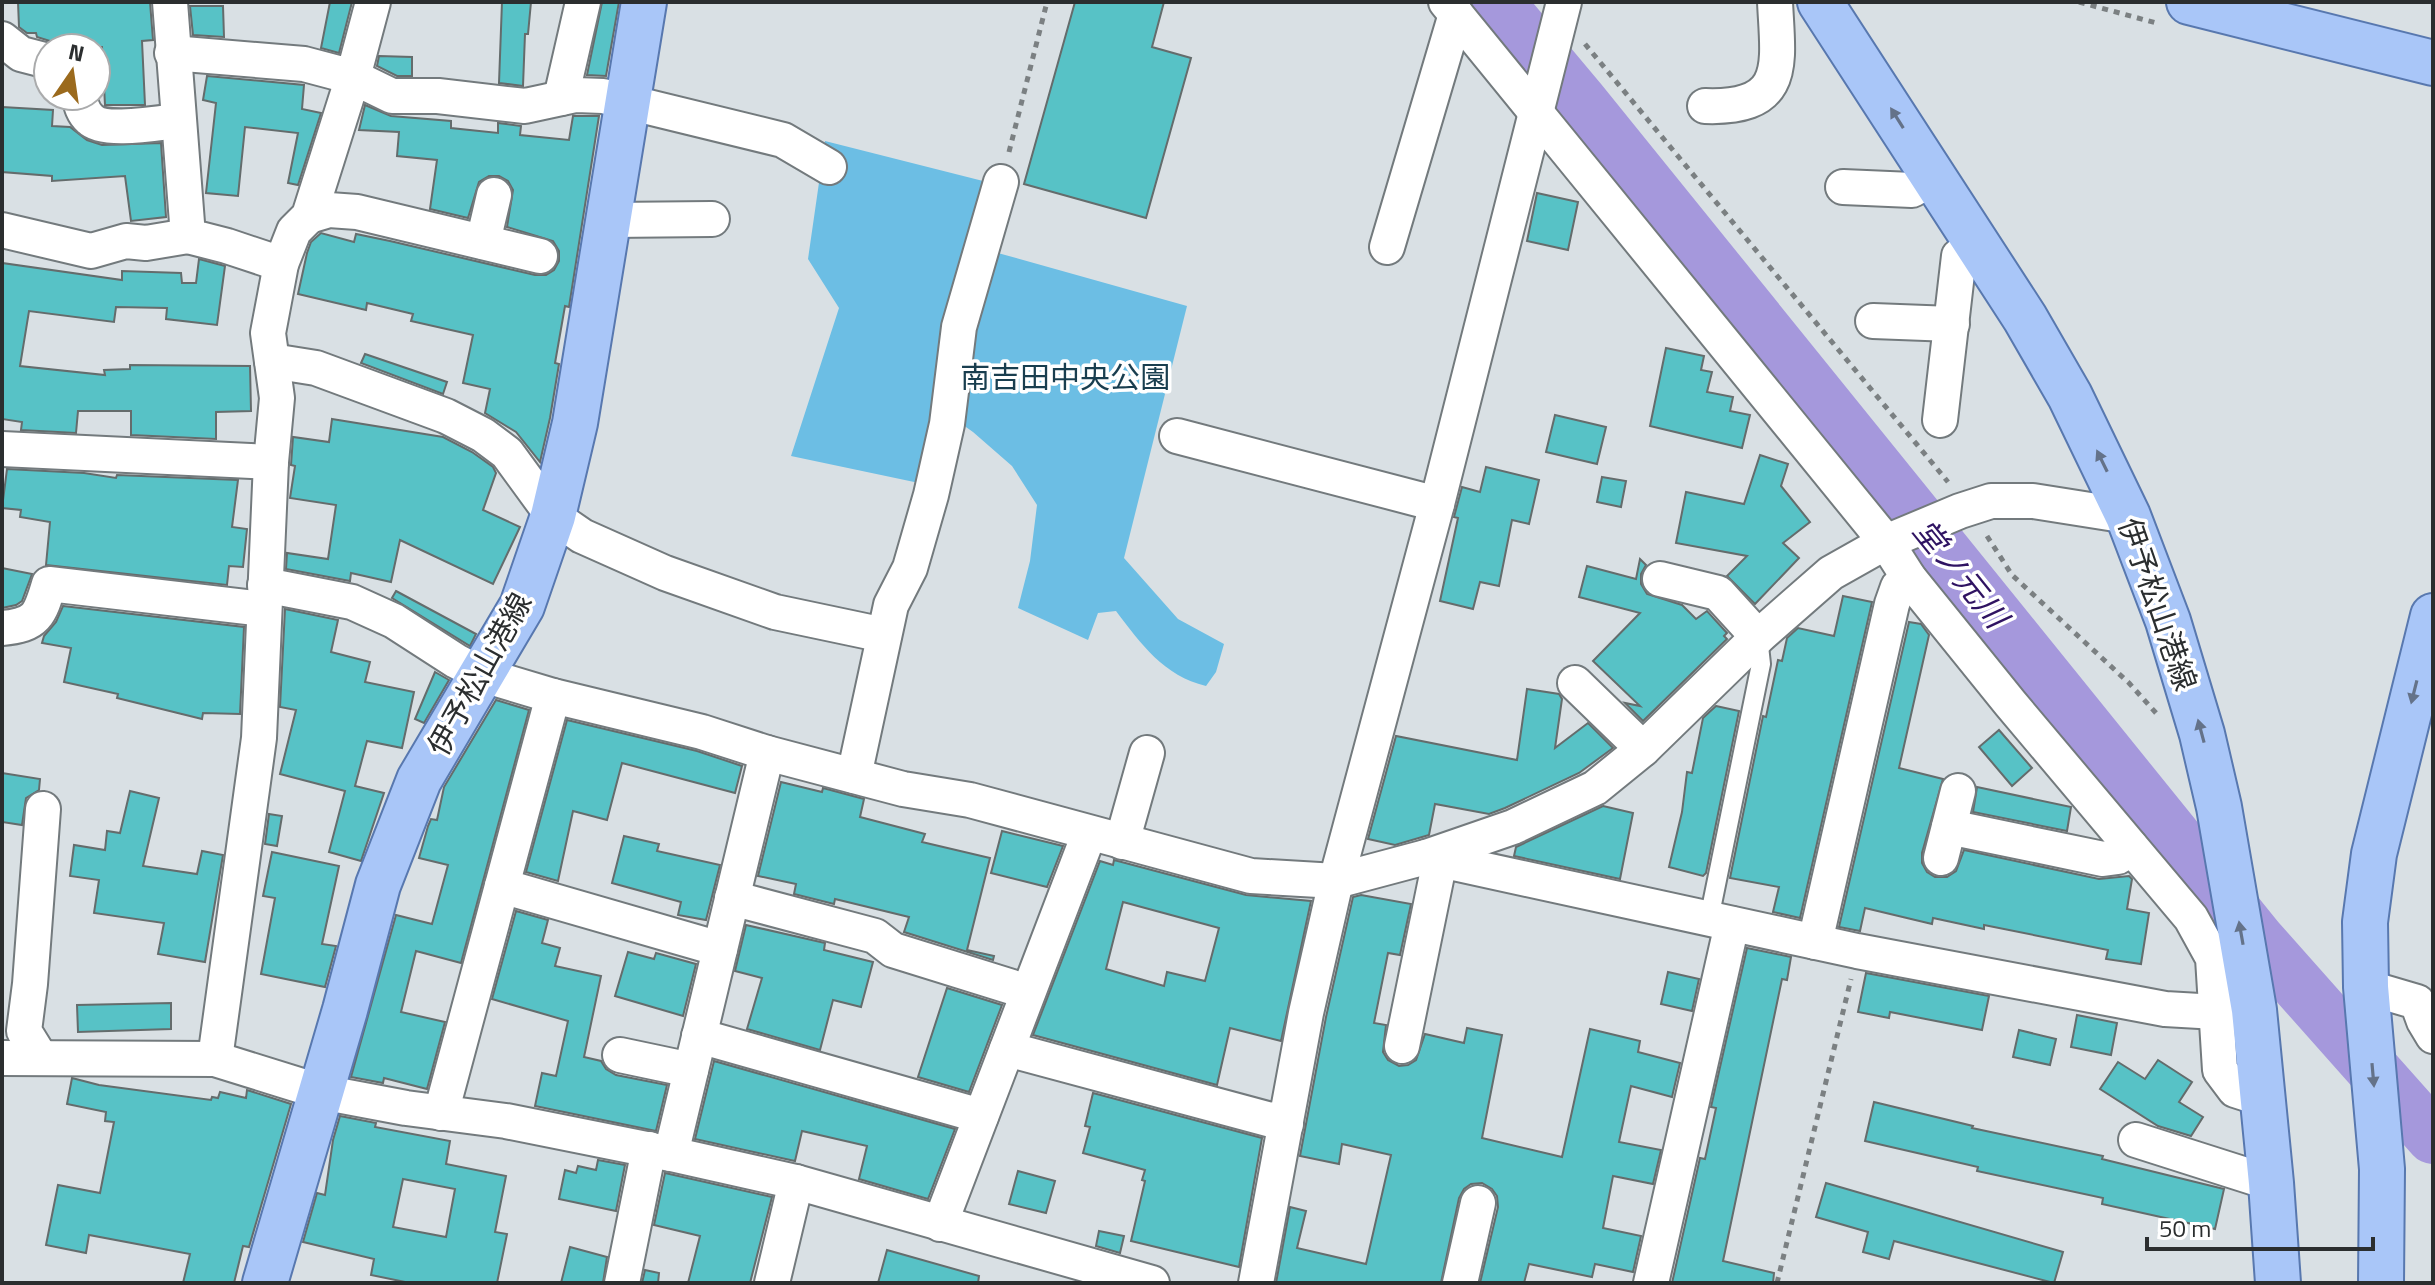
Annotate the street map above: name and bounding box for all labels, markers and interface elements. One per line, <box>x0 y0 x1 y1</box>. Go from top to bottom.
north arrow <box>32 32 112 112</box>
text: N <box>65 34 88 71</box>
one-way arrow <box>1890 107 1904 129</box>
park label: 南吉田中央公園 <box>960 354 1170 400</box>
one-way arrow <box>2095 450 2108 473</box>
water label: 堂ノ元川 <box>1902 508 2022 640</box>
street label: 伊予松山港線 <box>2107 511 2209 697</box>
street label: 伊予松山港線 <box>415 584 543 764</box>
one-way arrow <box>2408 679 2420 704</box>
one-way arrow <box>2194 718 2207 742</box>
one-way arrow <box>2234 920 2246 945</box>
one-way arrow <box>2367 1063 2380 1088</box>
scale bar <box>2147 1201 2373 1251</box>
text: 50 m <box>2159 1210 2211 1246</box>

